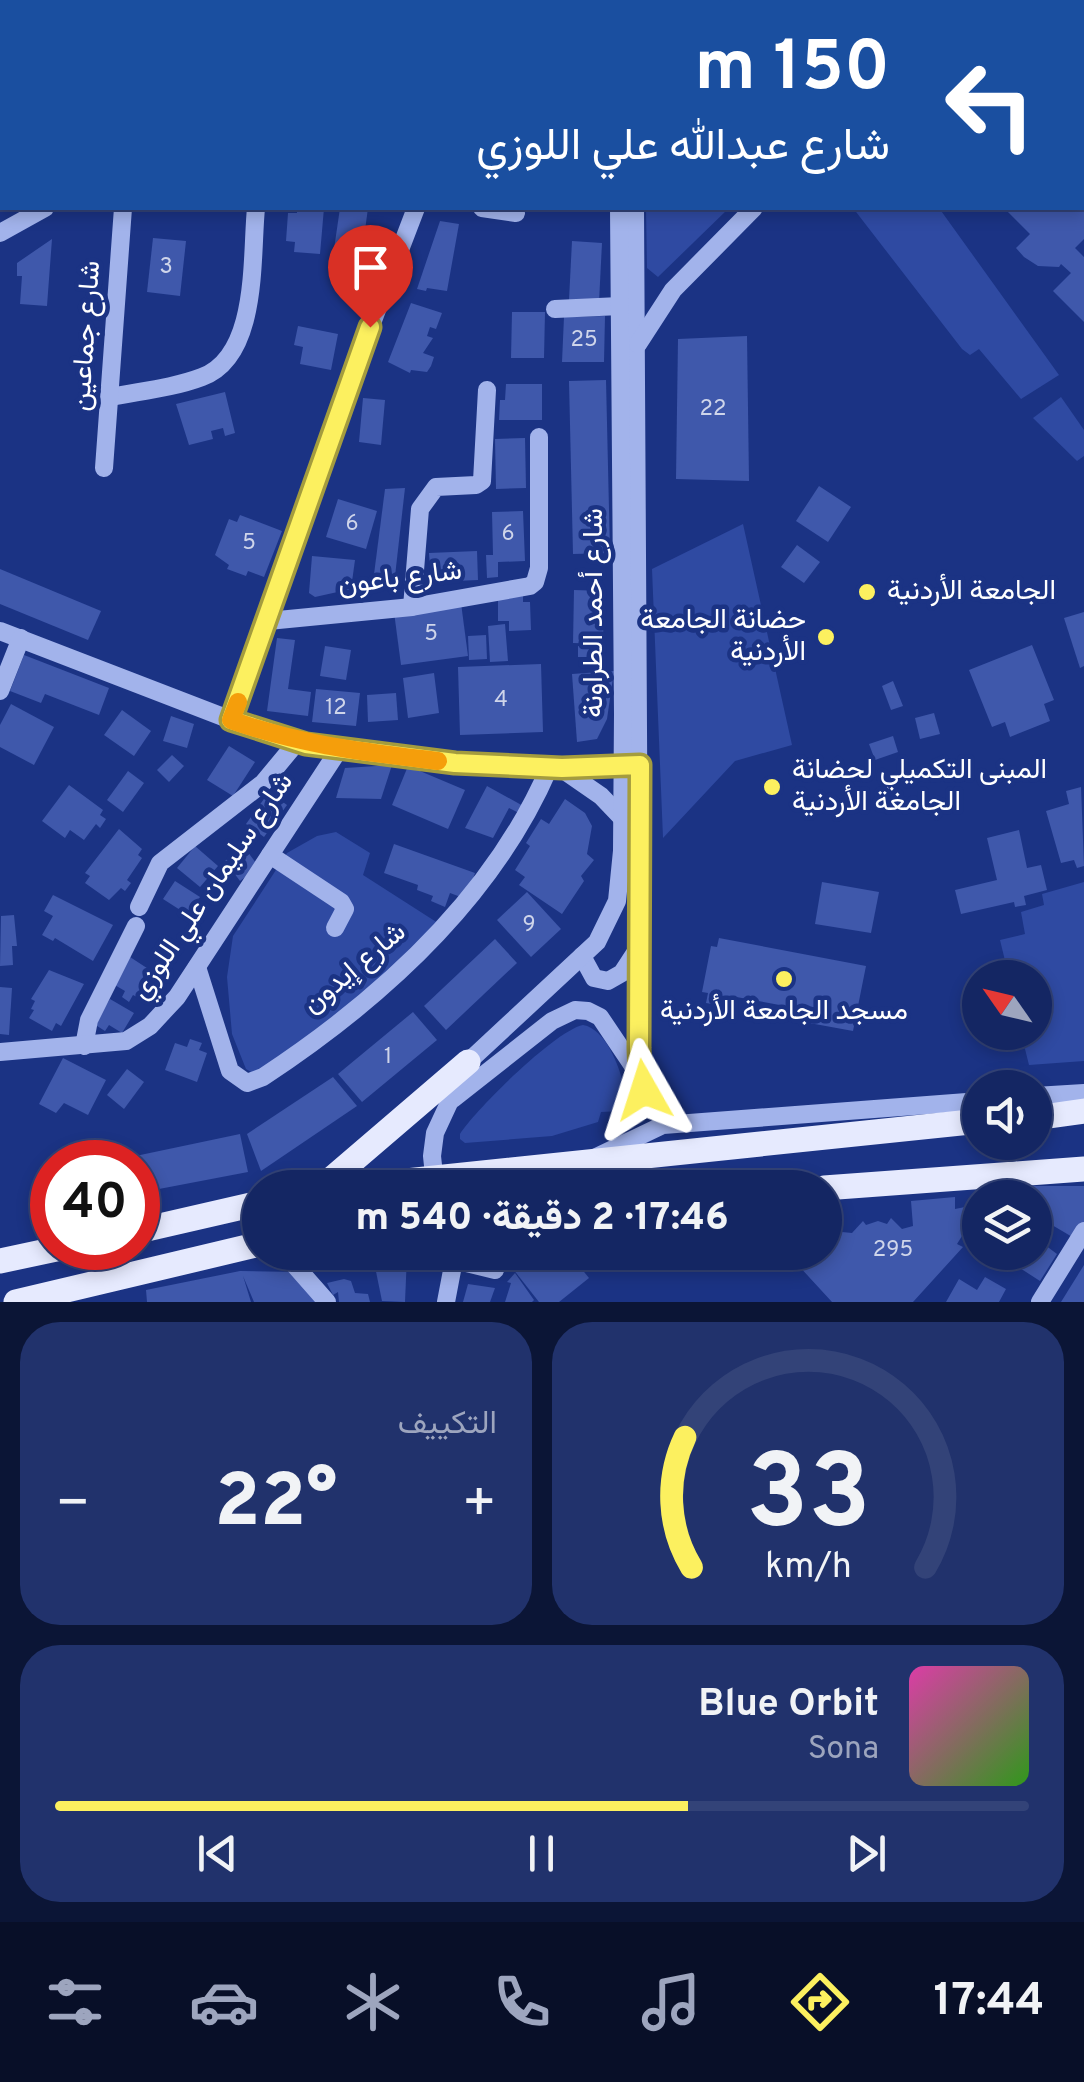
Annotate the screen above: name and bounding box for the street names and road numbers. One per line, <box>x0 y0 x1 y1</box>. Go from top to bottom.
street label: شارع جماعين <box>64 259 110 413</box>
street label: شارع أحمد الطراونة <box>577 508 613 718</box>
street label: شارع باعون <box>336 554 464 604</box>
street label: شارع سليمان علي اللوزي <box>124 766 304 1009</box>
street label: شارع إيدون <box>296 915 414 1023</box>

